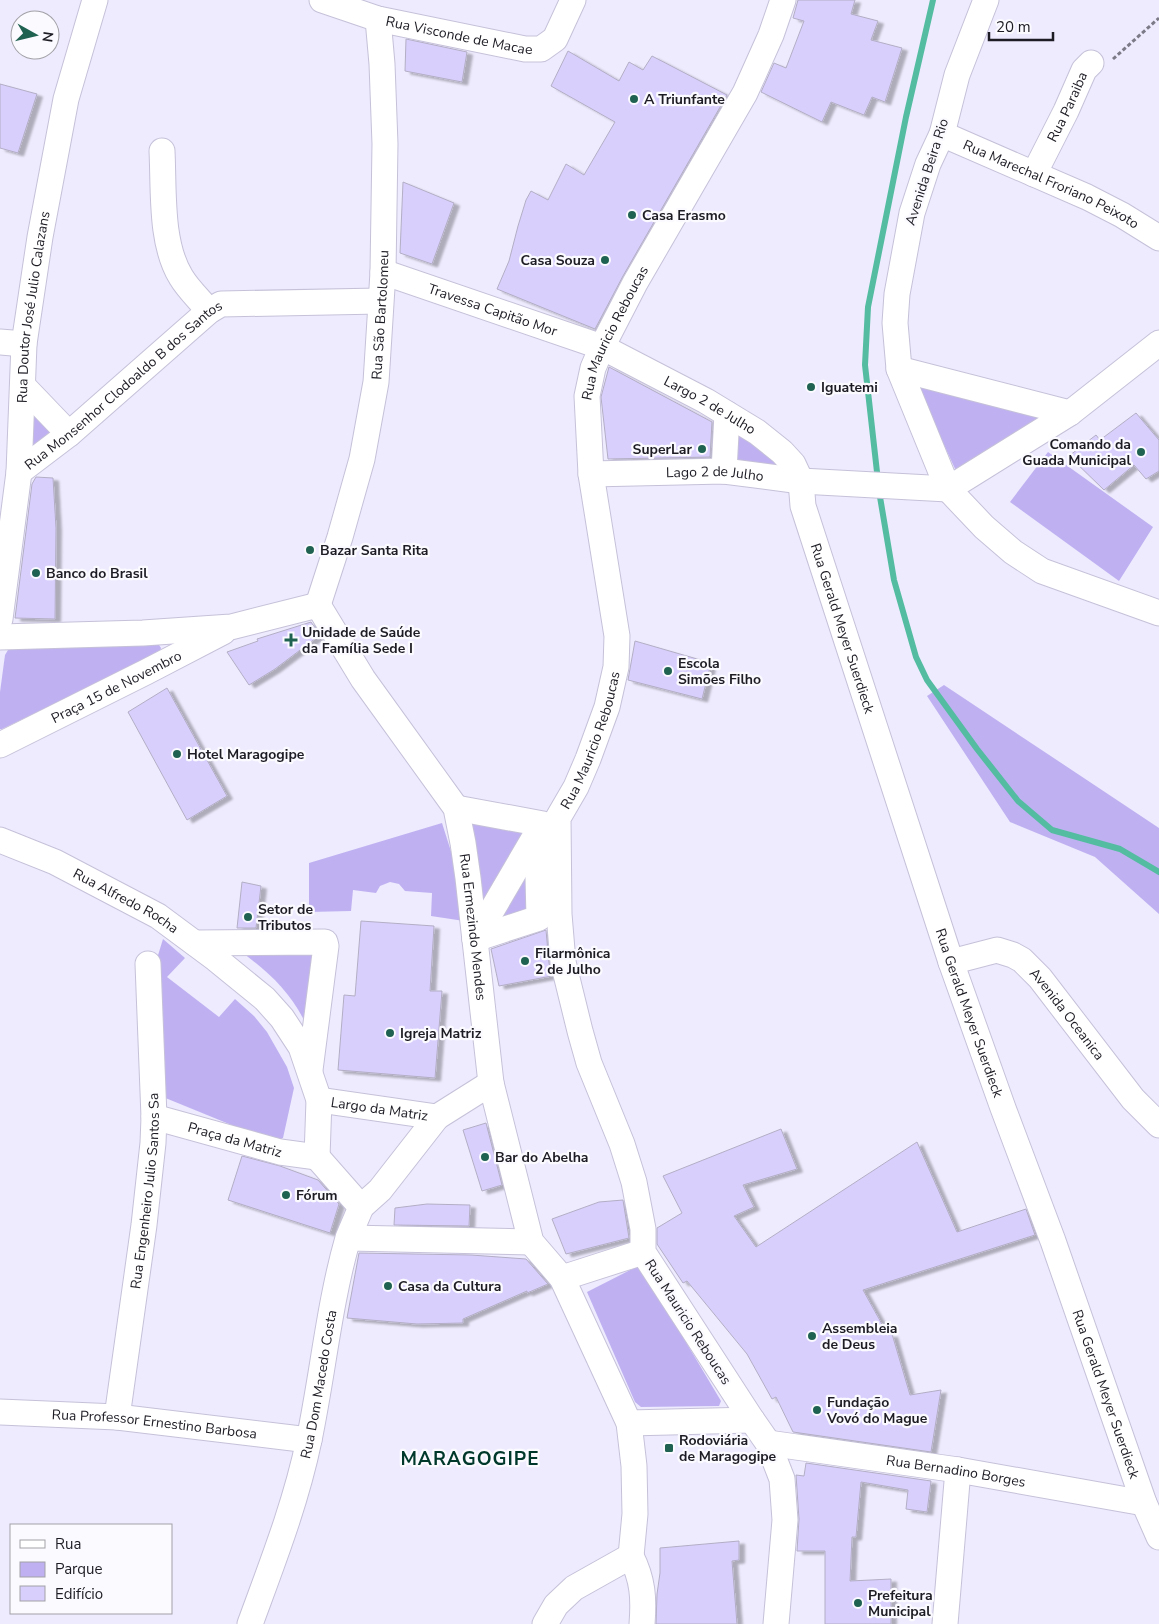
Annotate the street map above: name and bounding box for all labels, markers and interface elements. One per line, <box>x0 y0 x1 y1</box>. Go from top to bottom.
north arrow <box>10 10 60 60</box>
scale bar <box>989 10 1053 42</box>
street label: Rua Visconde de Macae <box>384 11 532 58</box>
text: 20 m <box>996 17 1031 37</box>
text: N <box>37 30 58 43</box>
street label: Rua Paraiba <box>1042 69 1092 145</box>
place label: A Triunfante <box>644 90 725 109</box>
marker: A Triunfante <box>628 93 640 105</box>
street label: Avenida Beira Rio <box>901 116 953 228</box>
street label: Rua Marechal Froriano Peixoto <box>960 135 1143 233</box>
place label: Casa Erasmo <box>642 206 726 225</box>
street label: Rua Doutor José Julio Calazans <box>12 209 54 403</box>
marker: Casa Erasmo <box>626 209 638 221</box>
street label: Rua São Bartolomeu <box>367 250 393 380</box>
place label: Casa Souza <box>521 251 595 270</box>
marker: Casa Souza <box>599 254 611 266</box>
street label: Rua Mauricio Reboucas <box>577 262 653 402</box>
street label: Travessa Capitão Mor <box>426 279 560 340</box>
street label: Rua Monsenhor Clodoaldo B dos Santos <box>21 296 226 474</box>
street label: Largo 2 de Julho <box>661 371 760 439</box>
place label: Iguatemi <box>821 378 878 397</box>
marker: Iguatemi <box>805 381 817 393</box>
place label: Comando da Guada Municipal <box>1022 435 1132 470</box>
place label: SuperLar <box>633 440 693 459</box>
marker: SuperLar <box>696 443 708 455</box>
marker: Comando da Guada Municipal <box>1135 446 1147 458</box>
street label: Lago 2 de Julho <box>666 461 765 486</box>
place label: Bazar Santa Rita <box>320 541 429 560</box>
street label: Rua Gerald Meyer Suerdieck <box>806 541 879 717</box>
marker: Bazar Santa Rita <box>304 544 316 556</box>
place label: Banco do Brasil <box>46 564 148 583</box>
marker: Banco do Brasil <box>30 567 42 579</box>
place label: Unidade de Saúde da Família Sede I <box>302 623 421 658</box>
marker: Unidade de Saúde da Família Sede I <box>284 633 298 647</box>
street label: Praça 15 de Novembro <box>48 646 185 728</box>
place label: Escola Simões Filho <box>678 654 761 689</box>
marker: Escola Simões Filho <box>662 665 674 677</box>
street label: Rua Mauricio Reboucas <box>556 669 624 812</box>
place label: Hotel Maragogipe <box>187 745 305 764</box>
marker: Hotel Maragogipe <box>171 748 183 760</box>
street label: Rua Ermezindo Mendes <box>455 852 491 1002</box>
street label: Rua Alfredo Rocha <box>70 864 183 938</box>
place label: Setor de Tributos <box>258 900 313 935</box>
marker: Setor de Tributos <box>242 911 254 923</box>
street label: Rua Gerald Meyer Suerdieck <box>931 926 1008 1101</box>
place label: Filarmônica 2 de Julho <box>535 944 610 979</box>
marker: Filarmônica 2 de Julho <box>519 955 531 967</box>
street label: Avenida Oceanica <box>1026 964 1109 1064</box>
place label: Igreja Matriz <box>400 1024 482 1043</box>
marker: Igreja Matriz <box>384 1027 396 1039</box>
street label: Rua Engenheiro Julio Santos Sa <box>126 1092 164 1290</box>
street label: Largo da Matriz <box>330 1092 430 1125</box>
street label: Praça da Matriz <box>186 1117 285 1162</box>
place label: Bar do Abelha <box>495 1148 589 1167</box>
marker: Bar do Abelha <box>479 1151 491 1163</box>
place label: Fórum <box>296 1186 338 1205</box>
marker: Fórum <box>280 1189 292 1201</box>
street label: Rua Mauricio Reboucas <box>640 1256 736 1389</box>
place label: Casa da Cultura <box>398 1277 501 1296</box>
marker: Casa da Cultura <box>382 1280 394 1292</box>
street label: Rua Gerald Meyer Suerdieck <box>1068 1307 1145 1482</box>
street label: Rua Dom Macedo Costa <box>296 1308 341 1460</box>
place label: Assembleia de Deus <box>822 1319 897 1354</box>
marker: Assembleia de Deus <box>806 1330 818 1342</box>
place label: Fundação Vovó do Mague <box>826 1393 928 1428</box>
marker: Fundação Vovó do Mague <box>811 1404 823 1416</box>
street label: Rua Professor Ernestino Barbosa <box>51 1405 258 1443</box>
place label: Rodoviária de Maragogipe <box>679 1431 777 1466</box>
marker: Rodoviária de Maragogipe <box>663 1442 675 1454</box>
district label: MARAGOGIPE <box>400 1446 540 1472</box>
street label: Rua Bernadino Borges <box>885 1450 1027 1491</box>
legend <box>10 1524 172 1614</box>
text: Rua <box>55 1534 81 1554</box>
text: Parque <box>55 1559 103 1579</box>
text: Edifício <box>55 1584 103 1604</box>
place label: Prefeitura Municipal <box>868 1586 933 1621</box>
marker: Prefeitura Municipal <box>852 1597 864 1609</box>

